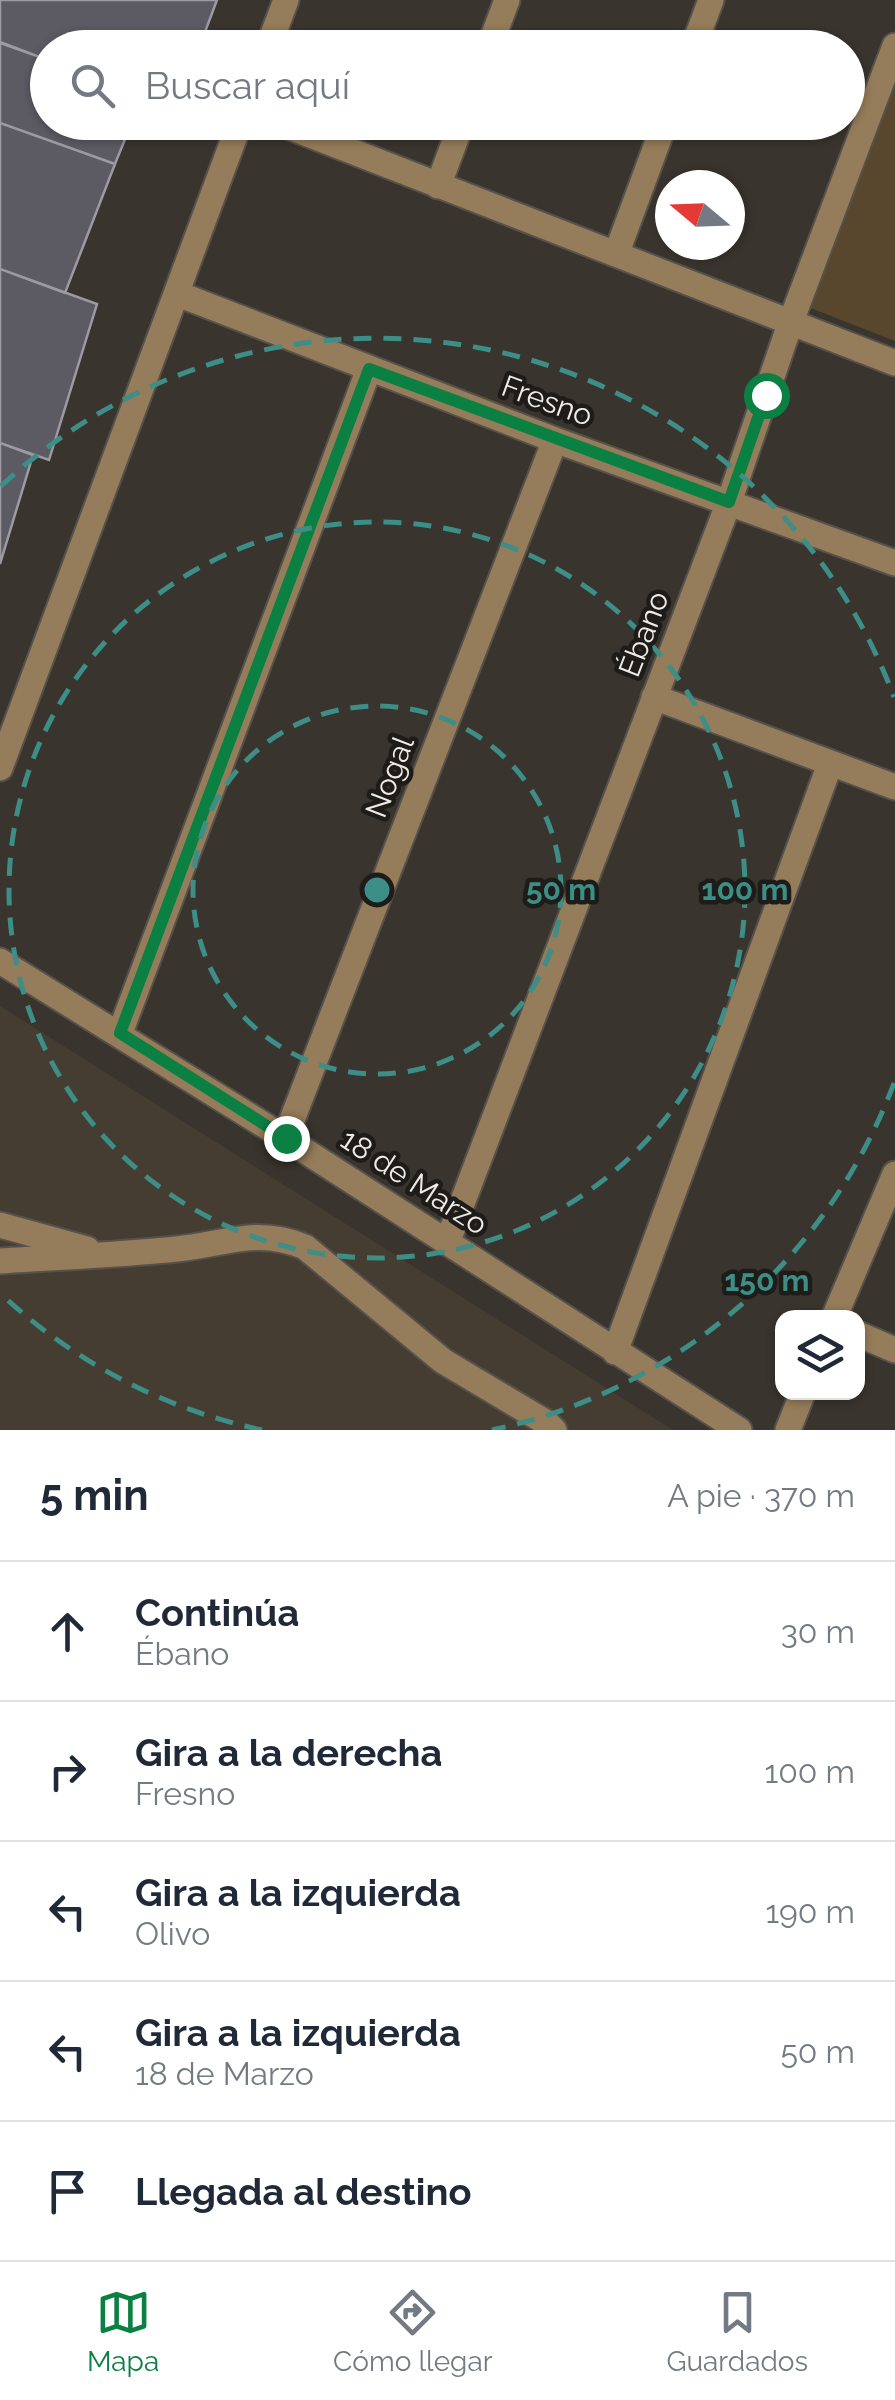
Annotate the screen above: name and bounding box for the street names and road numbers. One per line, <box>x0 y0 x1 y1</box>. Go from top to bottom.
street label: Fresno <box>497 368 597 433</box>
street label: Ébano <box>611 586 676 681</box>
street label: Nogal <box>358 731 421 822</box>
street label: 18 de Marzo <box>334 1121 494 1242</box>

